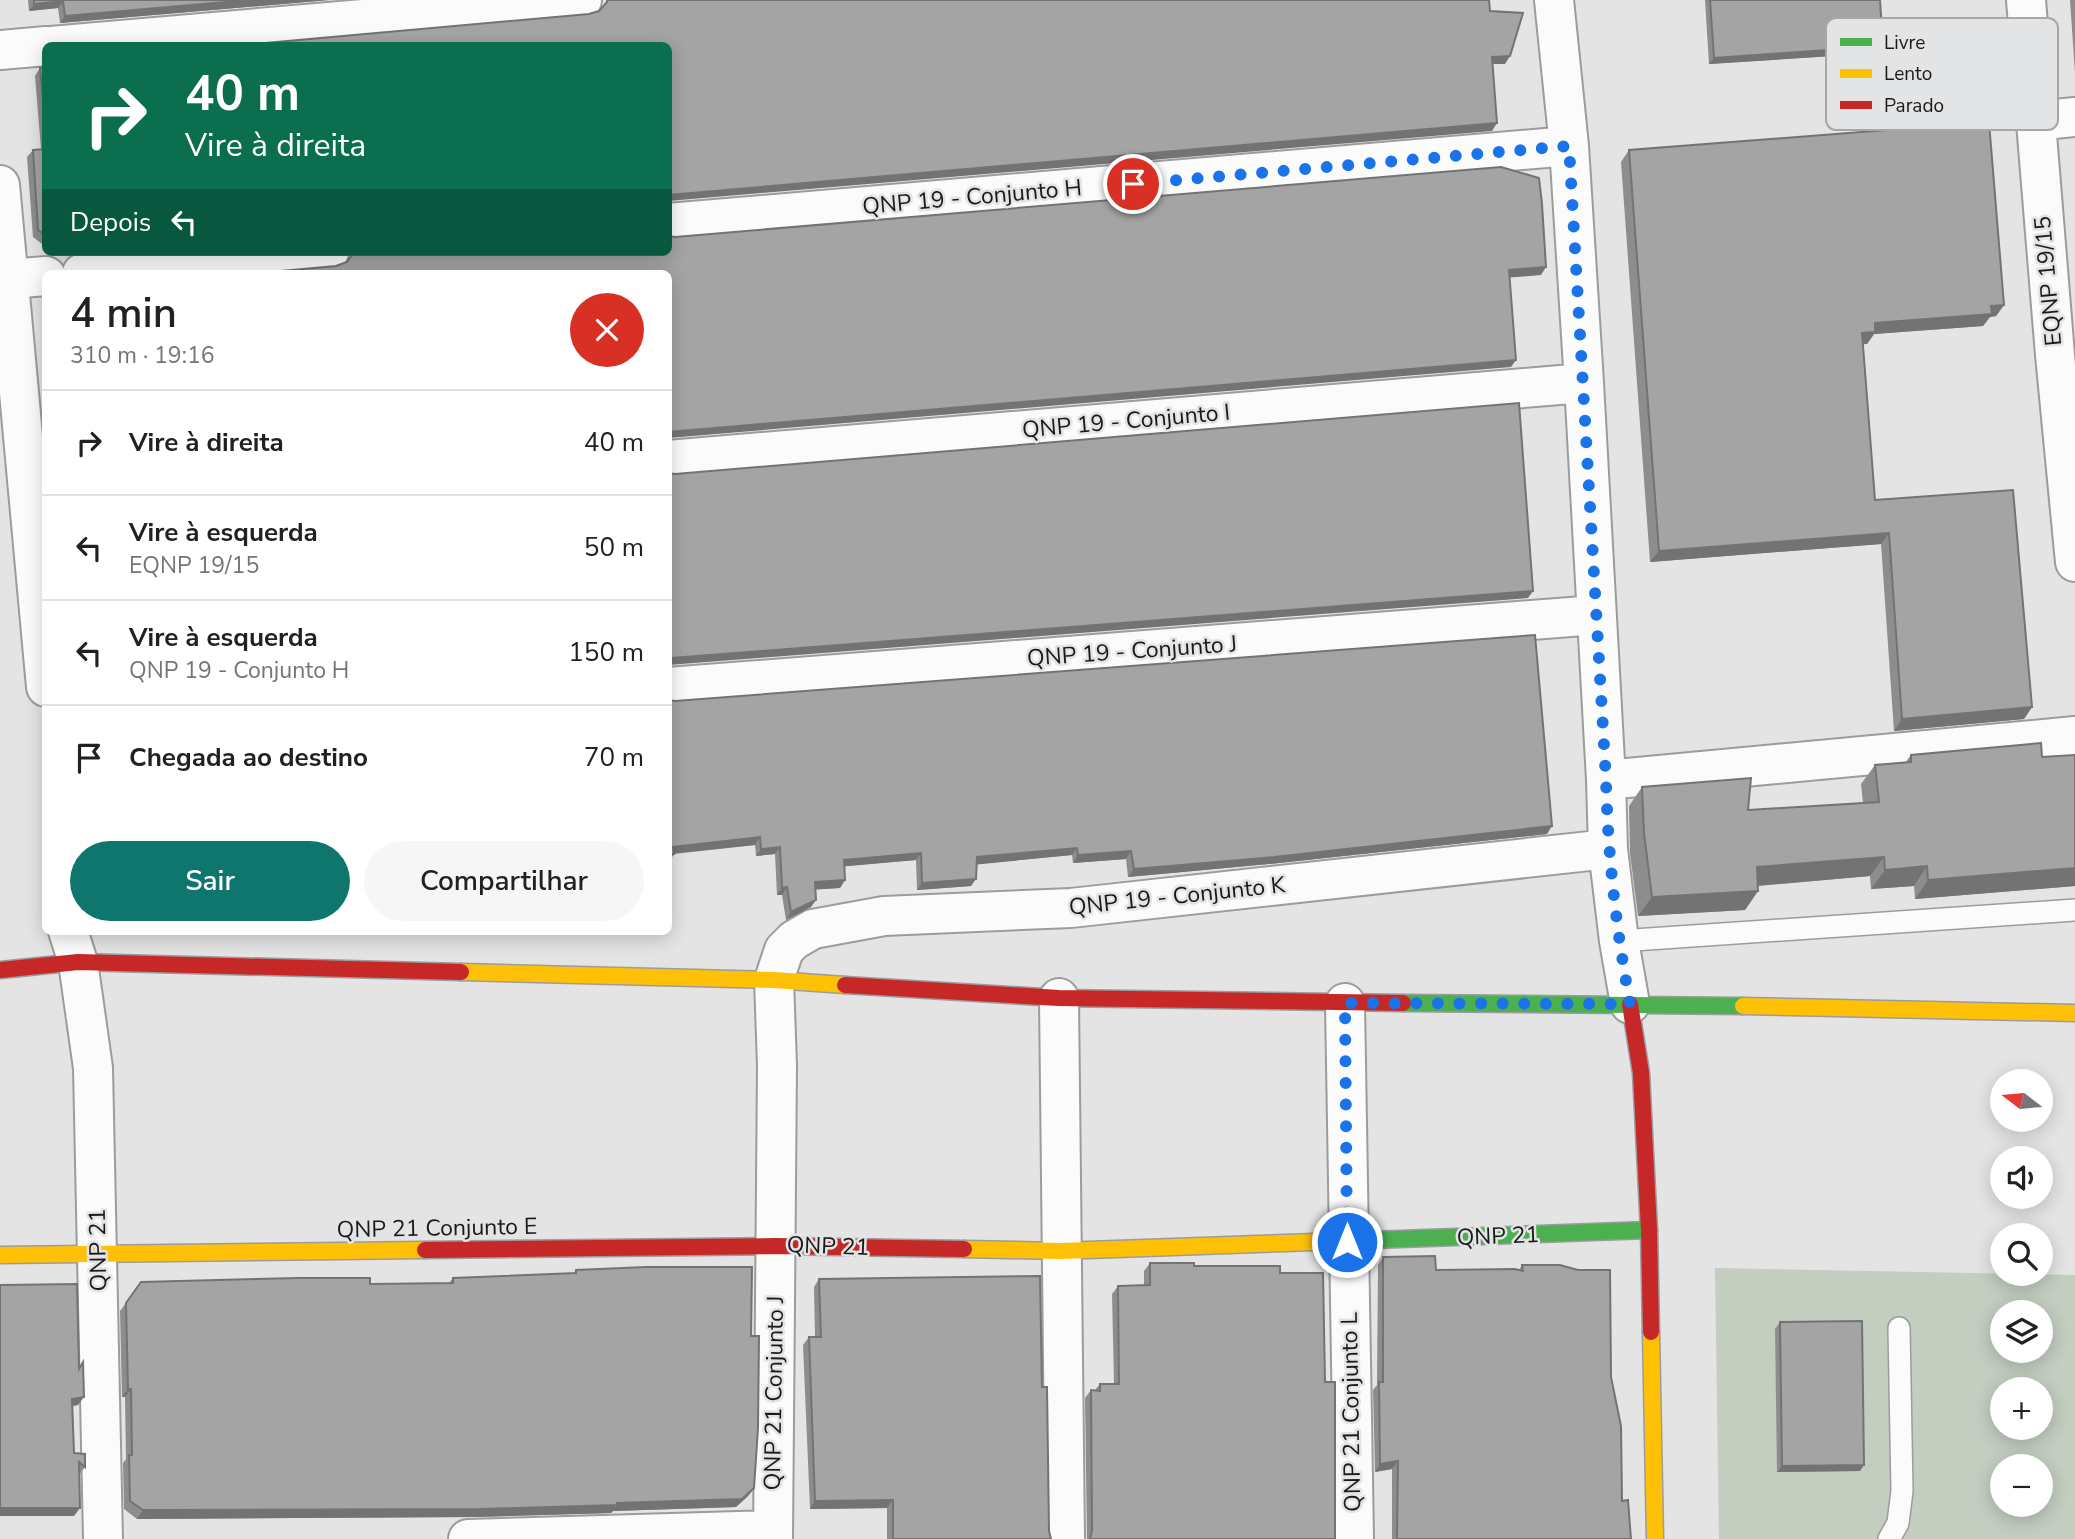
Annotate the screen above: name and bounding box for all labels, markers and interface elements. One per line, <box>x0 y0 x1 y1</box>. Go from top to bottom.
legend <box>1826 18 2058 130</box>
text: Livre <box>1884 30 1925 56</box>
text: 40 m <box>185 60 300 127</box>
text: Lento <box>1884 61 1932 87</box>
icon: right <box>70 70 161 161</box>
text: Parado <box>1884 93 1944 119</box>
text: Vire à direita <box>185 124 366 167</box>
pin <box>1103 154 1163 214</box>
icon: arrive <box>1114 165 1152 203</box>
street label: QNP 19 - Conjunto H <box>861 172 1083 222</box>
icon: left <box>165 203 203 241</box>
text: Depois <box>70 205 151 240</box>
street label: EQNP 19/15 <box>2027 215 2069 347</box>
text: 4 min <box>70 285 177 342</box>
button: close <box>570 293 644 367</box>
text: 310 m · 19:16 <box>70 340 215 371</box>
street label: QNP 19 - Conjunto I <box>1021 396 1231 446</box>
icon: right <box>70 424 108 462</box>
text: Vire à direita <box>129 425 284 460</box>
text: 40 m <box>584 425 644 460</box>
text: Vire à esquerda <box>129 515 318 550</box>
icon: left <box>70 529 108 567</box>
text: 50 m <box>584 530 644 565</box>
text: EQNP 19/15 <box>129 550 259 581</box>
text: Vire à esquerda <box>129 620 318 655</box>
street label: QNP 19 - Conjunto J <box>1026 628 1238 674</box>
icon: left <box>70 634 108 672</box>
text: 150 m <box>568 635 644 670</box>
text: QNP 19 - Conjunto H <box>129 655 349 686</box>
icon: arrive <box>70 739 108 777</box>
text: Chegada ao destino <box>129 740 368 775</box>
text: 70 m <box>584 740 644 775</box>
button: Sair <box>70 841 350 921</box>
button: Compartilhar <box>364 841 644 921</box>
street label: QNP 19 - Conjunto K <box>1067 869 1287 923</box>
north arrow <box>1990 1069 2053 1132</box>
map controls <box>1990 1069 2053 1517</box>
button: sound <box>1990 1146 2053 1209</box>
position arrow <box>1310 1205 1384 1279</box>
street label: QNP 21 <box>82 1208 114 1292</box>
street label: QNP 21 Conjunto E <box>336 1211 538 1245</box>
street label: QNP 21 <box>1456 1219 1540 1253</box>
button: search <box>1990 1223 2053 1286</box>
street label: QNP 21 <box>786 1229 870 1263</box>
street label: QNP 21 Conjunto J <box>757 1295 791 1491</box>
button: layers <box>1990 1300 2053 1363</box>
street label: QNP 21 Conjunto L <box>1334 1311 1368 1512</box>
button: + <box>1990 1377 2053 1440</box>
button: − <box>1990 1454 2053 1517</box>

